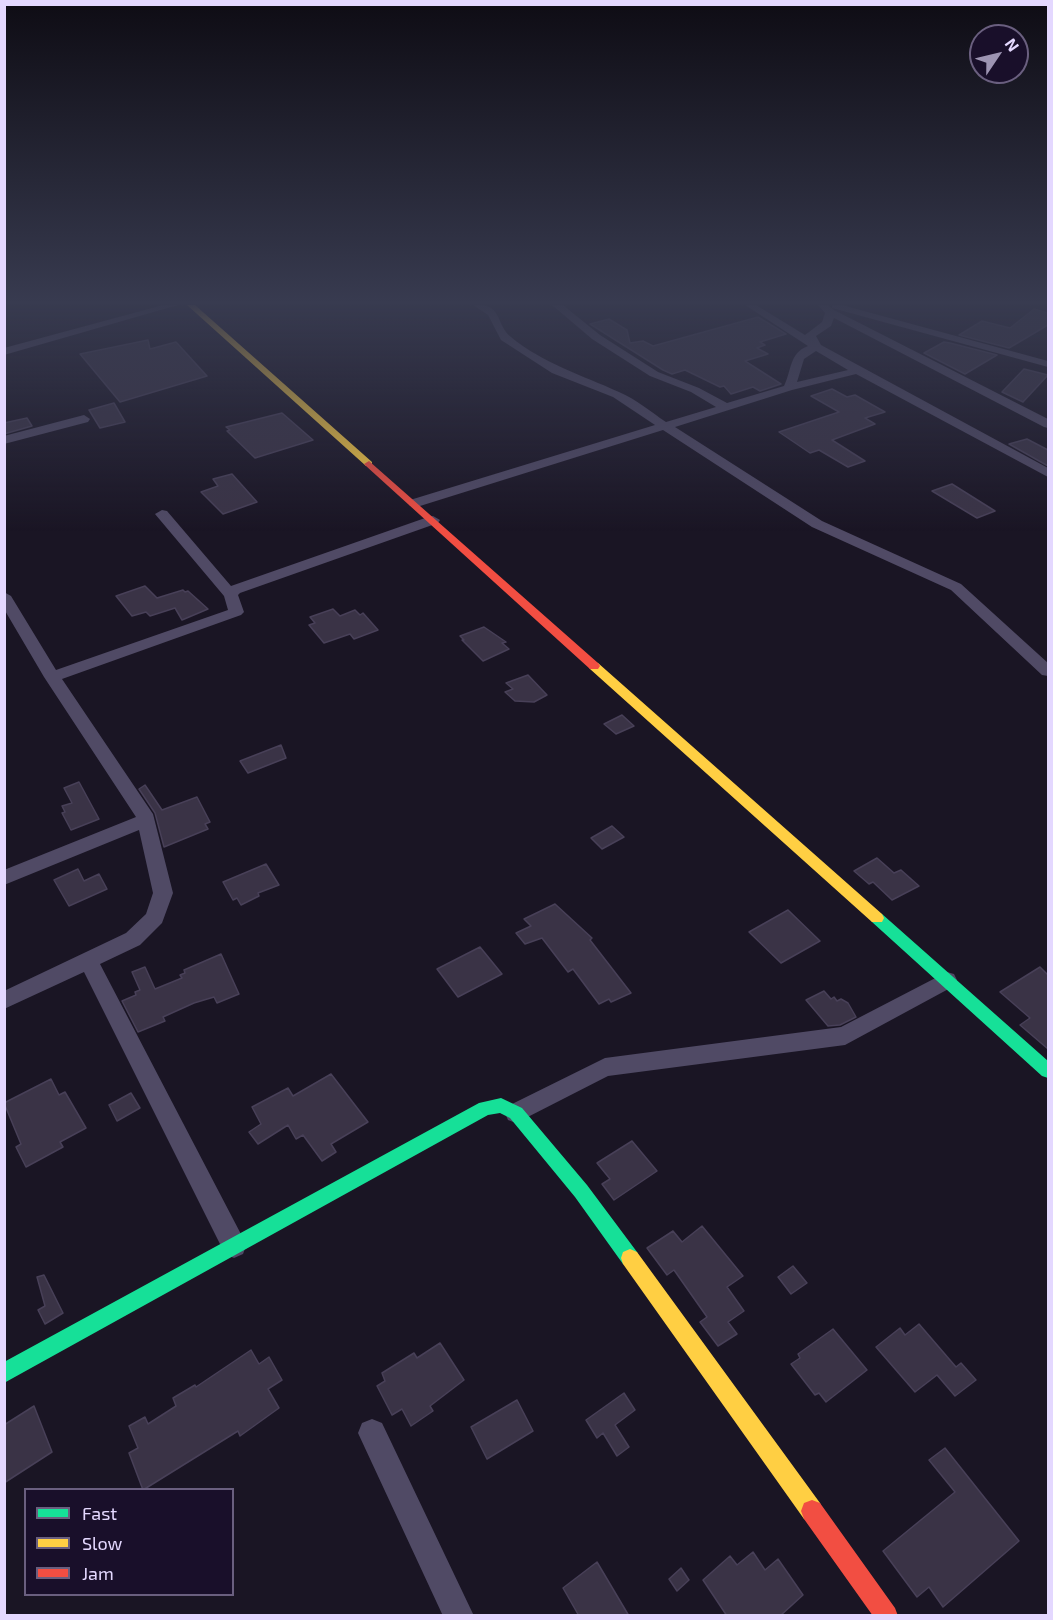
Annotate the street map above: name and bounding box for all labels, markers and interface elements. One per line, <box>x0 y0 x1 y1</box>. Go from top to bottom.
north arrow <box>969 24 1029 84</box>
text: N <box>1001 34 1024 55</box>
legend <box>24 1488 234 1596</box>
text: Fast <box>82 1502 117 1524</box>
text: Slow <box>82 1532 122 1554</box>
text: Jam <box>82 1562 114 1584</box>

